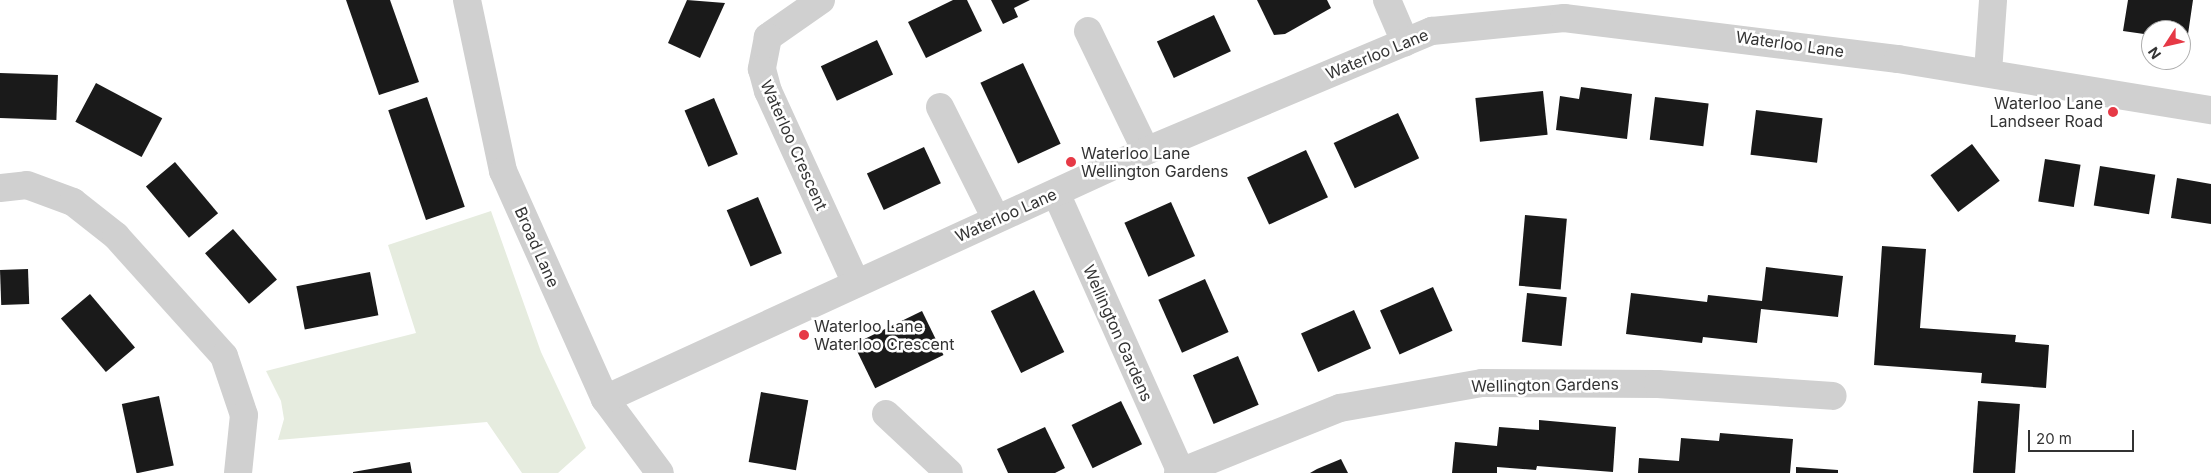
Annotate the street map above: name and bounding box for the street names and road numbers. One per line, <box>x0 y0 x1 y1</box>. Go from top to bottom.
street label: Waterloo Lane <box>1323 25 1431 83</box>
street label: Waterloo Lane <box>1735 27 1845 61</box>
street label: Waterloo Crescent <box>757 77 831 213</box>
street label: Waterloo Lane <box>952 184 1060 246</box>
street label: Broad Lane <box>511 204 563 290</box>
street label: Wellington Gardens <box>1079 262 1157 404</box>
street label: Wellington Gardens <box>1471 374 1619 396</box>

